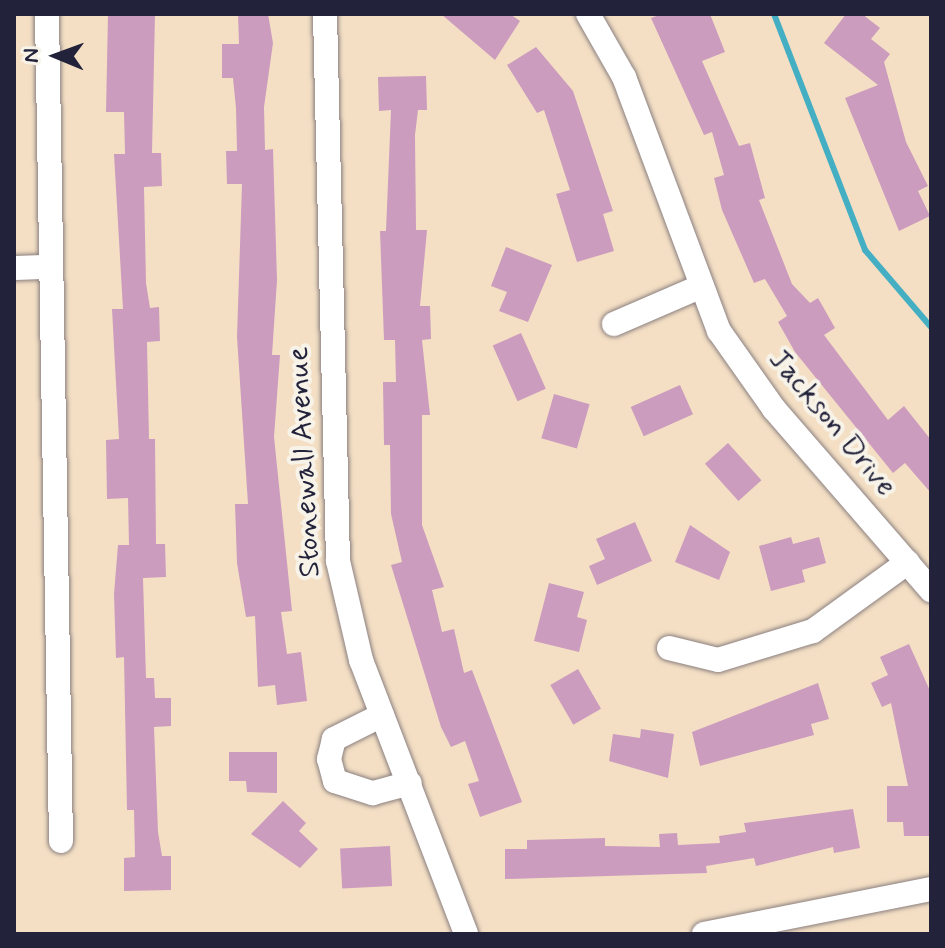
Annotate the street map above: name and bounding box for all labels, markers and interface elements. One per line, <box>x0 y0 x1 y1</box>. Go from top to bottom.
north arrow <box>16 16 96 96</box>
text: N <box>18 48 46 63</box>
street label: Jackson Drive <box>761 343 903 503</box>
street label: Stonewall Avenue <box>281 346 329 578</box>

